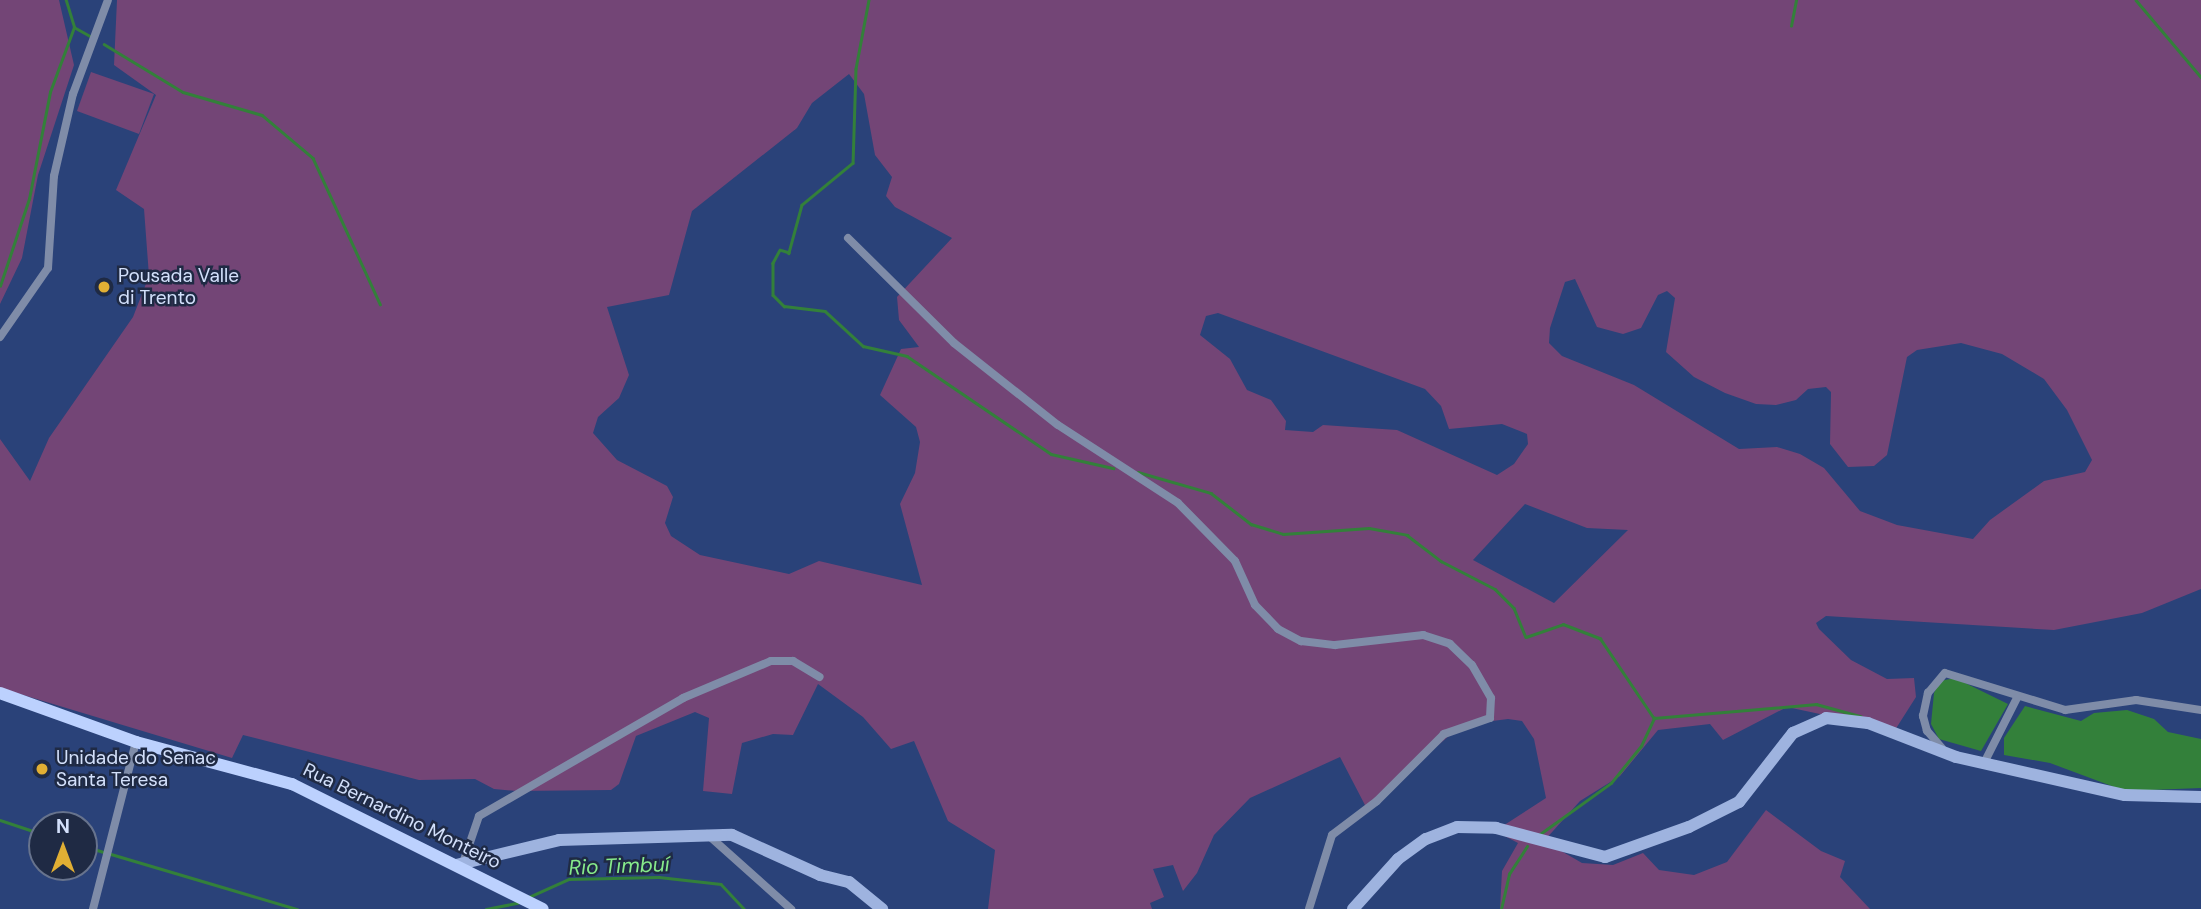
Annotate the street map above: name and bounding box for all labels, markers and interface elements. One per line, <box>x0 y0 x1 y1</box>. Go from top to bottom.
place label: Pousada Valle di Trento <box>118 265 239 309</box>
marker: Pousada Valle di Trento <box>96 279 112 295</box>
place label: Unidade do Senac Santa Teresa <box>56 747 216 791</box>
street label: Rua Bernardino Monteiro <box>299 758 505 874</box>
marker: Unidade do Senac Santa Teresa <box>34 761 50 777</box>
north arrow <box>28 811 98 881</box>
text: N <box>56 814 70 839</box>
water label: Rio Timbuí <box>568 852 670 880</box>

